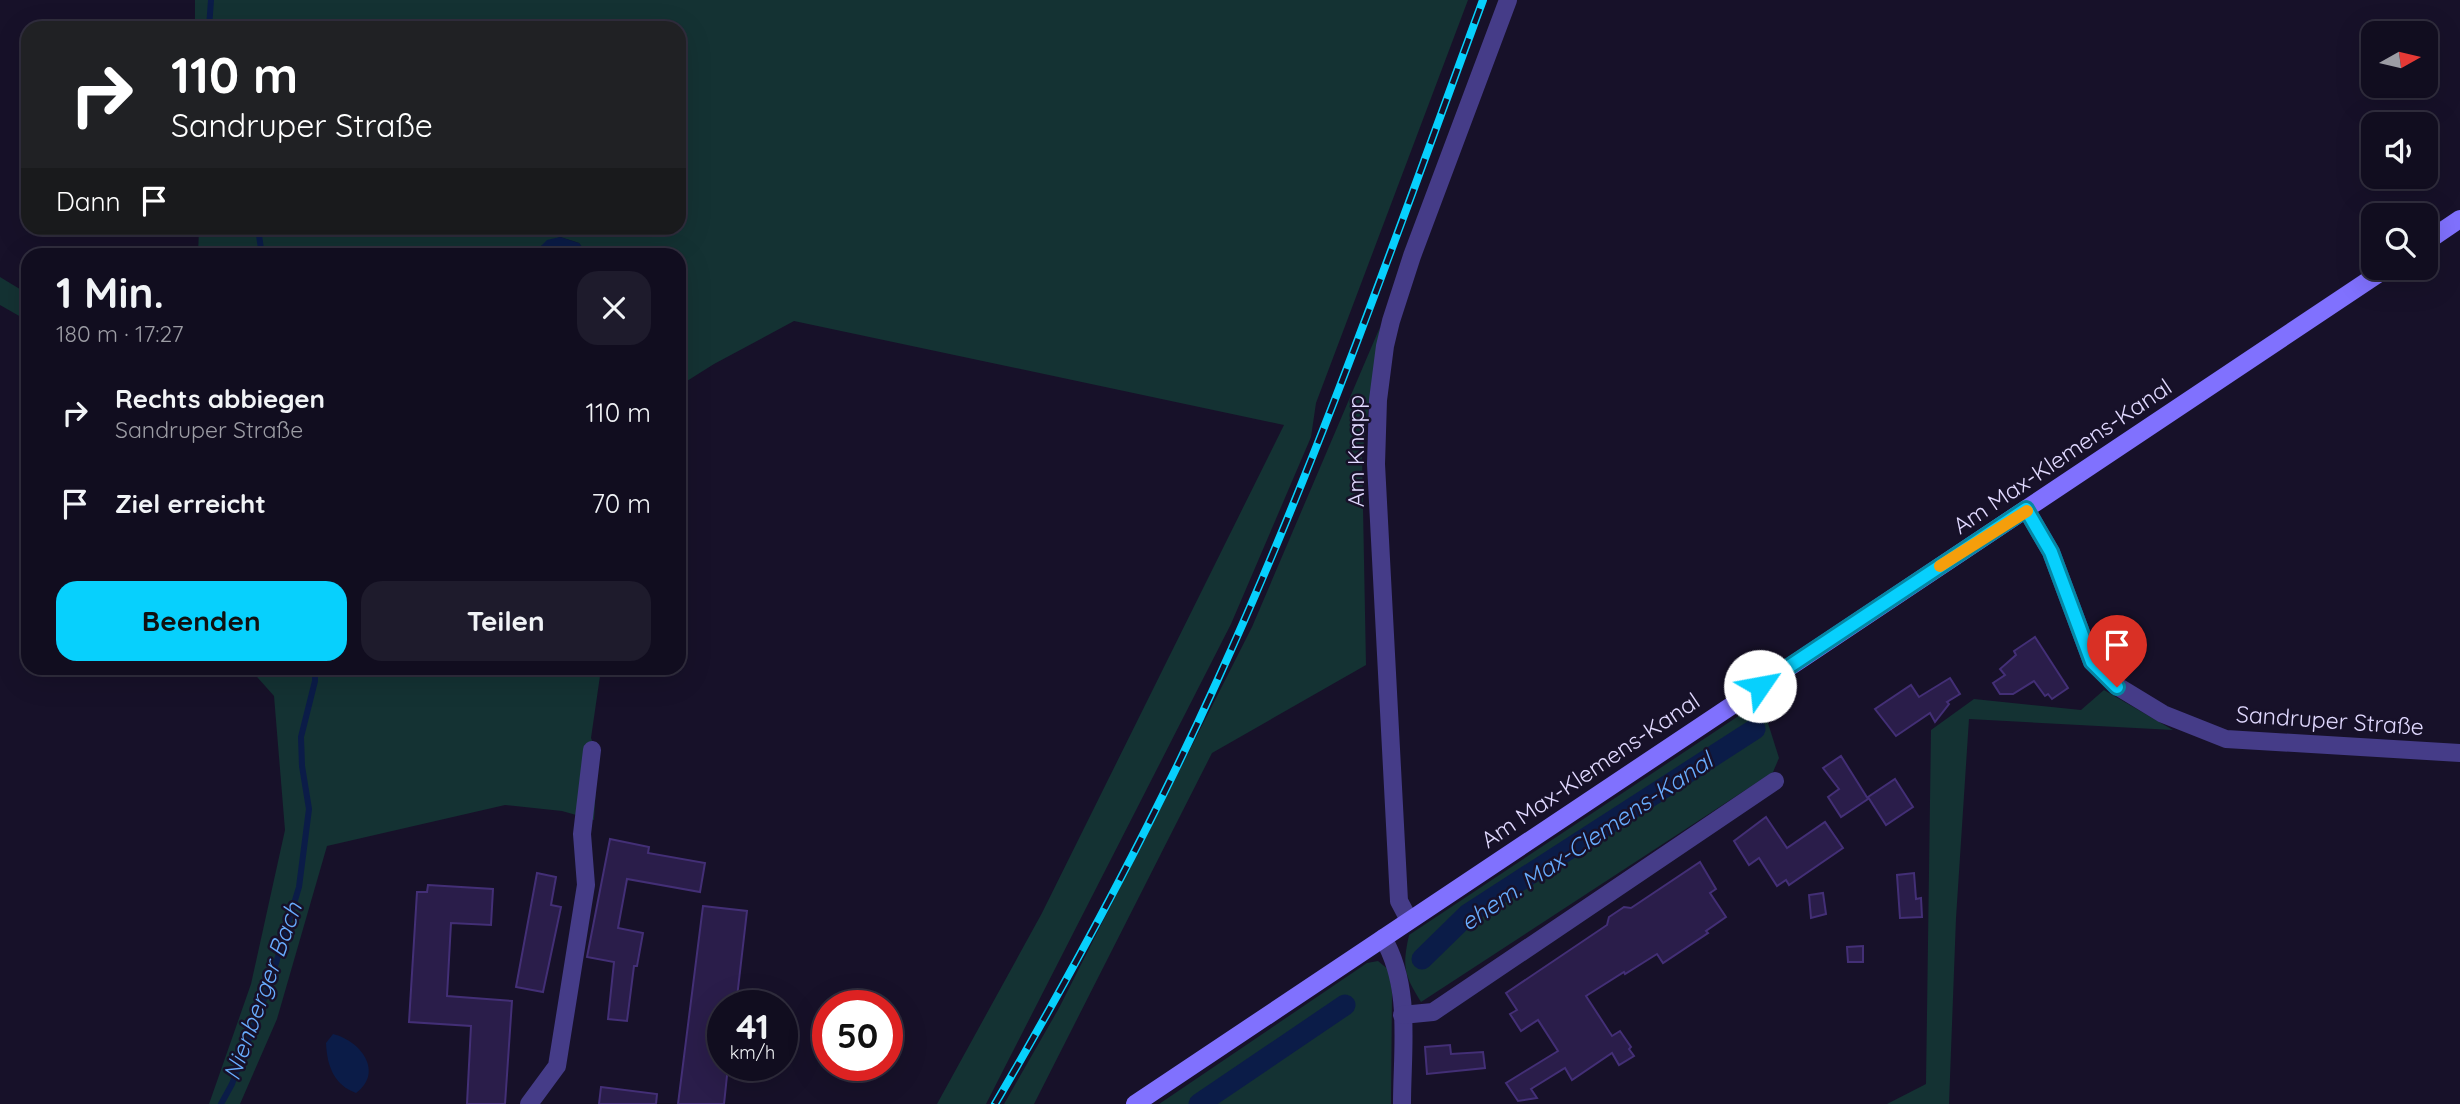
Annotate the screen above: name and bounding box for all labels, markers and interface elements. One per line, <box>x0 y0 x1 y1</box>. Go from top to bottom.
north arrow <box>2361 21 2438 98</box>
map controls <box>2361 21 2438 280</box>
text: 110 m <box>171 44 298 105</box>
icon: right <box>56 49 147 140</box>
text: Sandruper Straße <box>171 105 433 145</box>
button: sound <box>2361 112 2438 189</box>
icon: arrive <box>135 182 173 220</box>
text: Dann <box>56 185 121 218</box>
button: search <box>2361 203 2438 280</box>
text: 1 Min. <box>56 266 164 319</box>
button: close <box>577 271 651 345</box>
text: 180 m · 17:27 <box>56 319 184 348</box>
street label: Am Max-Klemens-Kanal <box>1947 372 2177 540</box>
text: Rechts abbiegen <box>115 382 325 415</box>
icon: right <box>56 394 94 432</box>
street label: Am Knapp <box>1341 395 1370 507</box>
text: 110 m <box>585 396 651 429</box>
text: Sandruper Straße <box>115 415 303 444</box>
icon: arrive <box>56 485 94 523</box>
text: Ziel erreicht <box>115 487 266 520</box>
text: 70 m <box>591 487 651 520</box>
button: Beenden <box>56 581 347 661</box>
button: Teilen <box>361 581 651 661</box>
pin <box>2087 615 2147 687</box>
icon: arrive <box>2098 626 2136 664</box>
position arrow <box>1723 649 1797 723</box>
street label: Am Max-Klemens-Kanal <box>1475 686 1705 854</box>
street label: Sandruper Straße <box>2235 699 2425 741</box>
water label: ehem. Max-Clemens-Kanal <box>1454 744 1720 937</box>
water label: Nienberger Bach <box>216 898 308 1084</box>
speed limit sign: 50 <box>812 990 903 1081</box>
text: 41 <box>736 1004 769 1048</box>
text: km/h <box>730 1041 775 1064</box>

